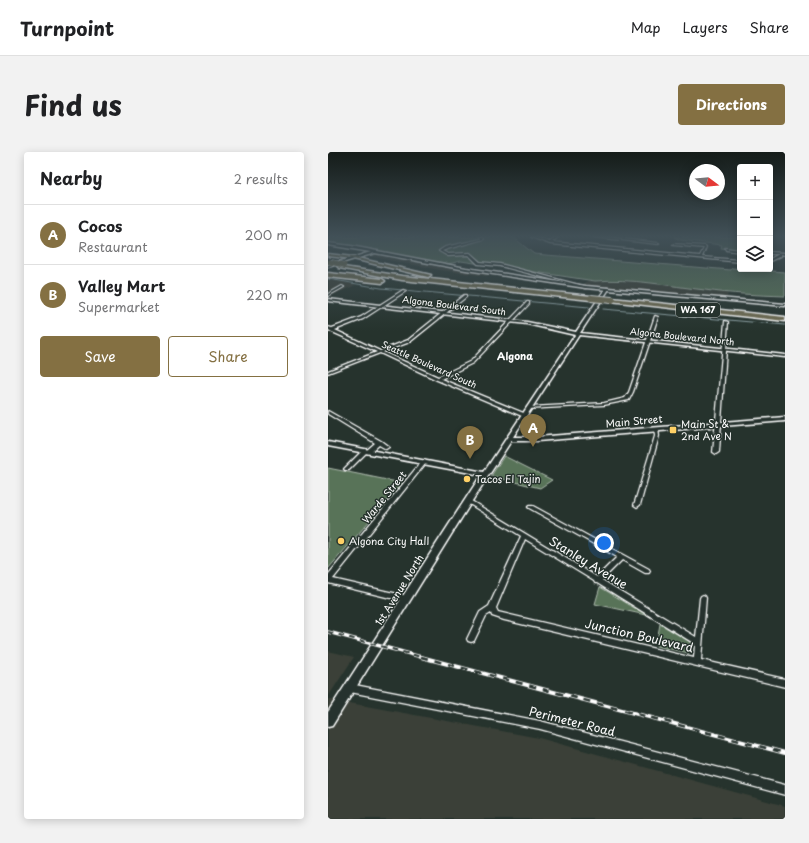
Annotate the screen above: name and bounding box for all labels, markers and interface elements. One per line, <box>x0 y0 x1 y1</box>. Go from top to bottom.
text: Turnpoint <box>20 14 114 42</box>
text: Map <box>631 17 661 38</box>
text: Layers <box>683 17 728 38</box>
text: Share <box>750 17 789 38</box>
text: Find us <box>24 83 122 126</box>
button: Directions <box>678 84 785 125</box>
north arrow <box>689 164 725 200</box>
map controls <box>737 164 773 272</box>
button: + <box>737 164 773 200</box>
text: Nearby <box>40 165 102 191</box>
text: 2 results <box>234 169 288 188</box>
button: − <box>737 200 773 236</box>
text: Cocos <box>78 214 122 237</box>
text: A <box>48 225 58 244</box>
text: 200 m <box>245 225 288 244</box>
button: layers <box>737 236 773 272</box>
text: Restaurant <box>78 237 148 256</box>
text: Valley Mart <box>78 274 166 297</box>
text: B <box>49 285 57 304</box>
text: 220 m <box>246 285 288 304</box>
street label: Algona Boulevard South <box>401 292 507 318</box>
text: Supermarket <box>78 297 160 316</box>
road number: WA 167 <box>676 303 720 317</box>
street label: Algona Boulevard North <box>629 324 735 348</box>
button: Save <box>40 336 160 377</box>
button: Share <box>168 336 288 377</box>
street label: Seattle Boulevard South <box>379 337 479 391</box>
district label: Algona <box>497 348 533 363</box>
street label: Main Street <box>605 411 663 430</box>
pin: A <box>520 414 546 447</box>
place label: Main St & 2nd Ave N <box>681 416 732 443</box>
marker: Main St & 2nd Ave N <box>668 425 678 435</box>
pin: B <box>457 426 483 459</box>
street label: Warde Street <box>358 467 409 526</box>
place label: Tacos El Tajin <box>475 471 540 486</box>
marker: Tacos El Tajin <box>462 474 472 484</box>
street label: Stanley Avenue <box>546 532 632 593</box>
place label: Algona City Hall <box>349 533 429 549</box>
your location <box>594 533 614 553</box>
marker: Algona City Hall <box>336 536 346 546</box>
street label: 1st Avenue North <box>371 551 427 628</box>
street label: Junction Boulevard <box>583 614 696 656</box>
street label: Perimeter Road <box>527 702 617 740</box>

